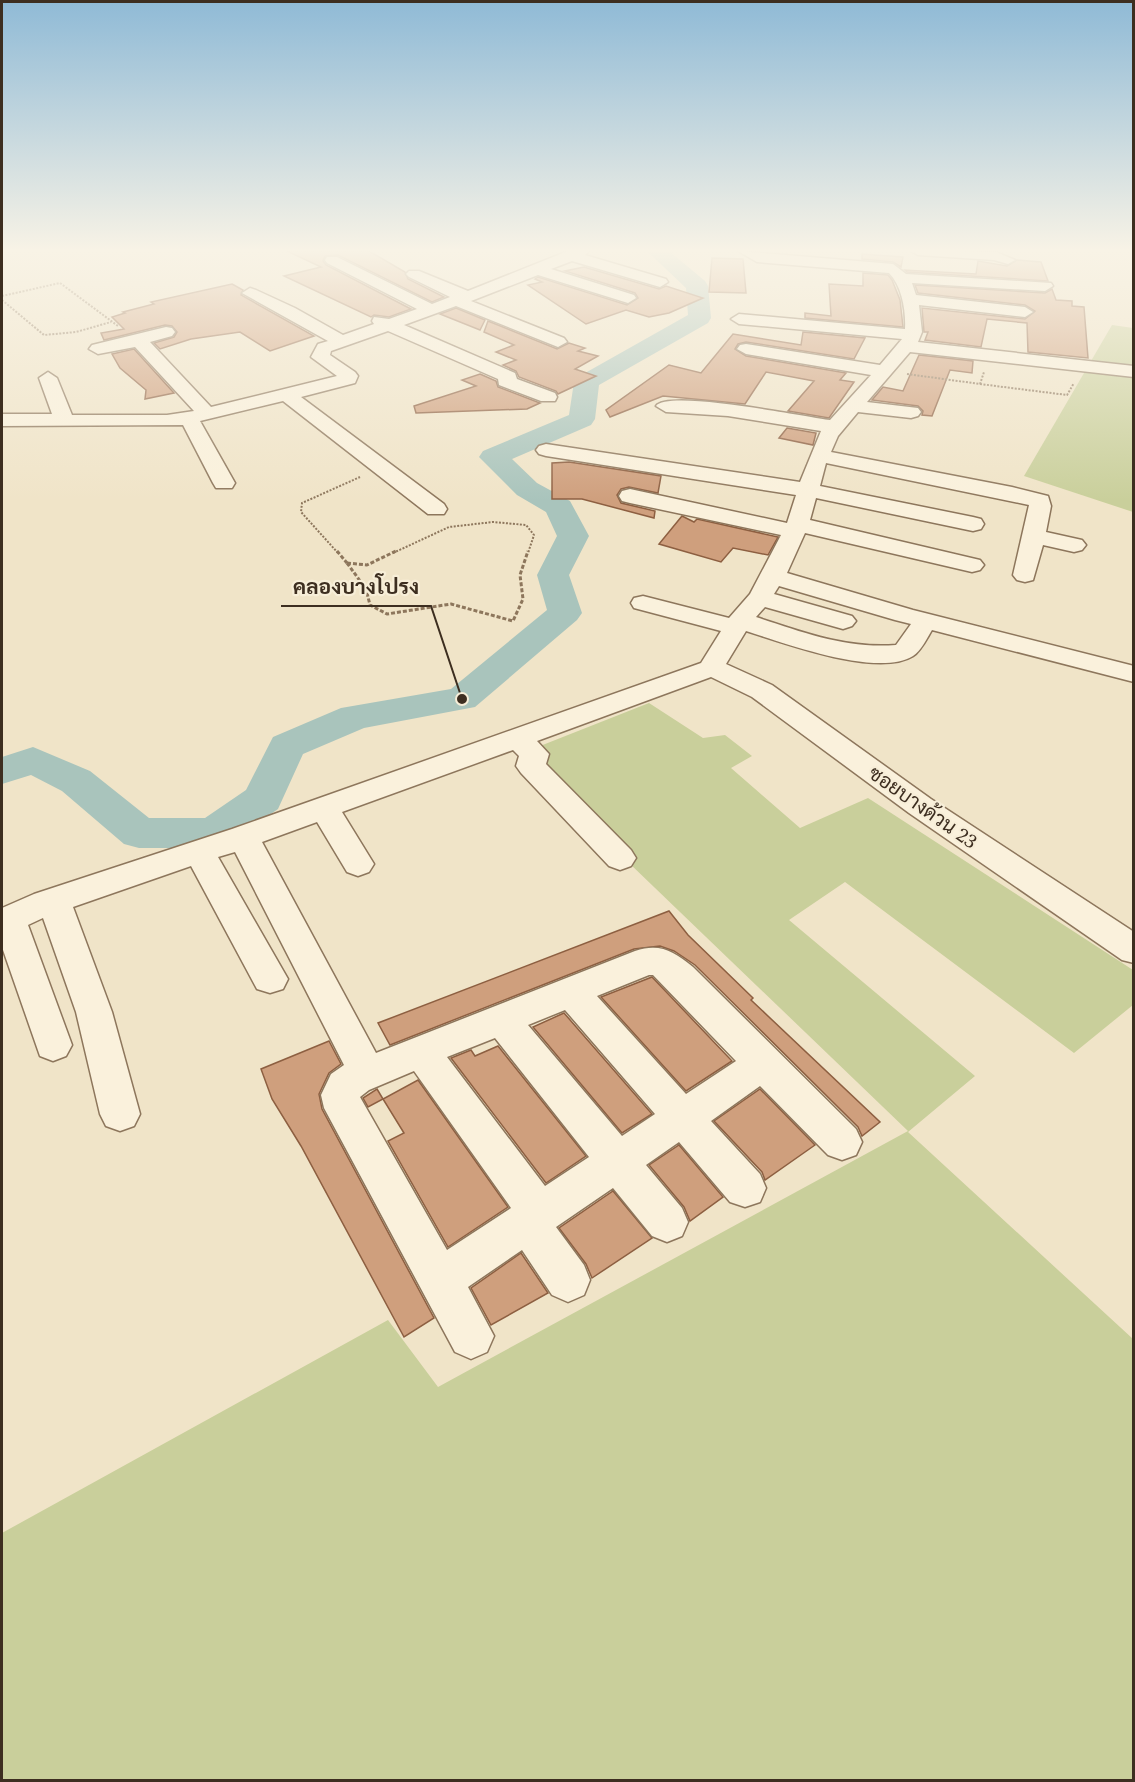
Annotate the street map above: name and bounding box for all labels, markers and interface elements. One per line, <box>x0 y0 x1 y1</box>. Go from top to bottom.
callout: คลองบางโปรง <box>281 567 431 606</box>
text: คลองบางโปรง <box>293 572 419 604</box>
street label: ซอยบางด้วน 23 <box>862 759 983 857</box>

